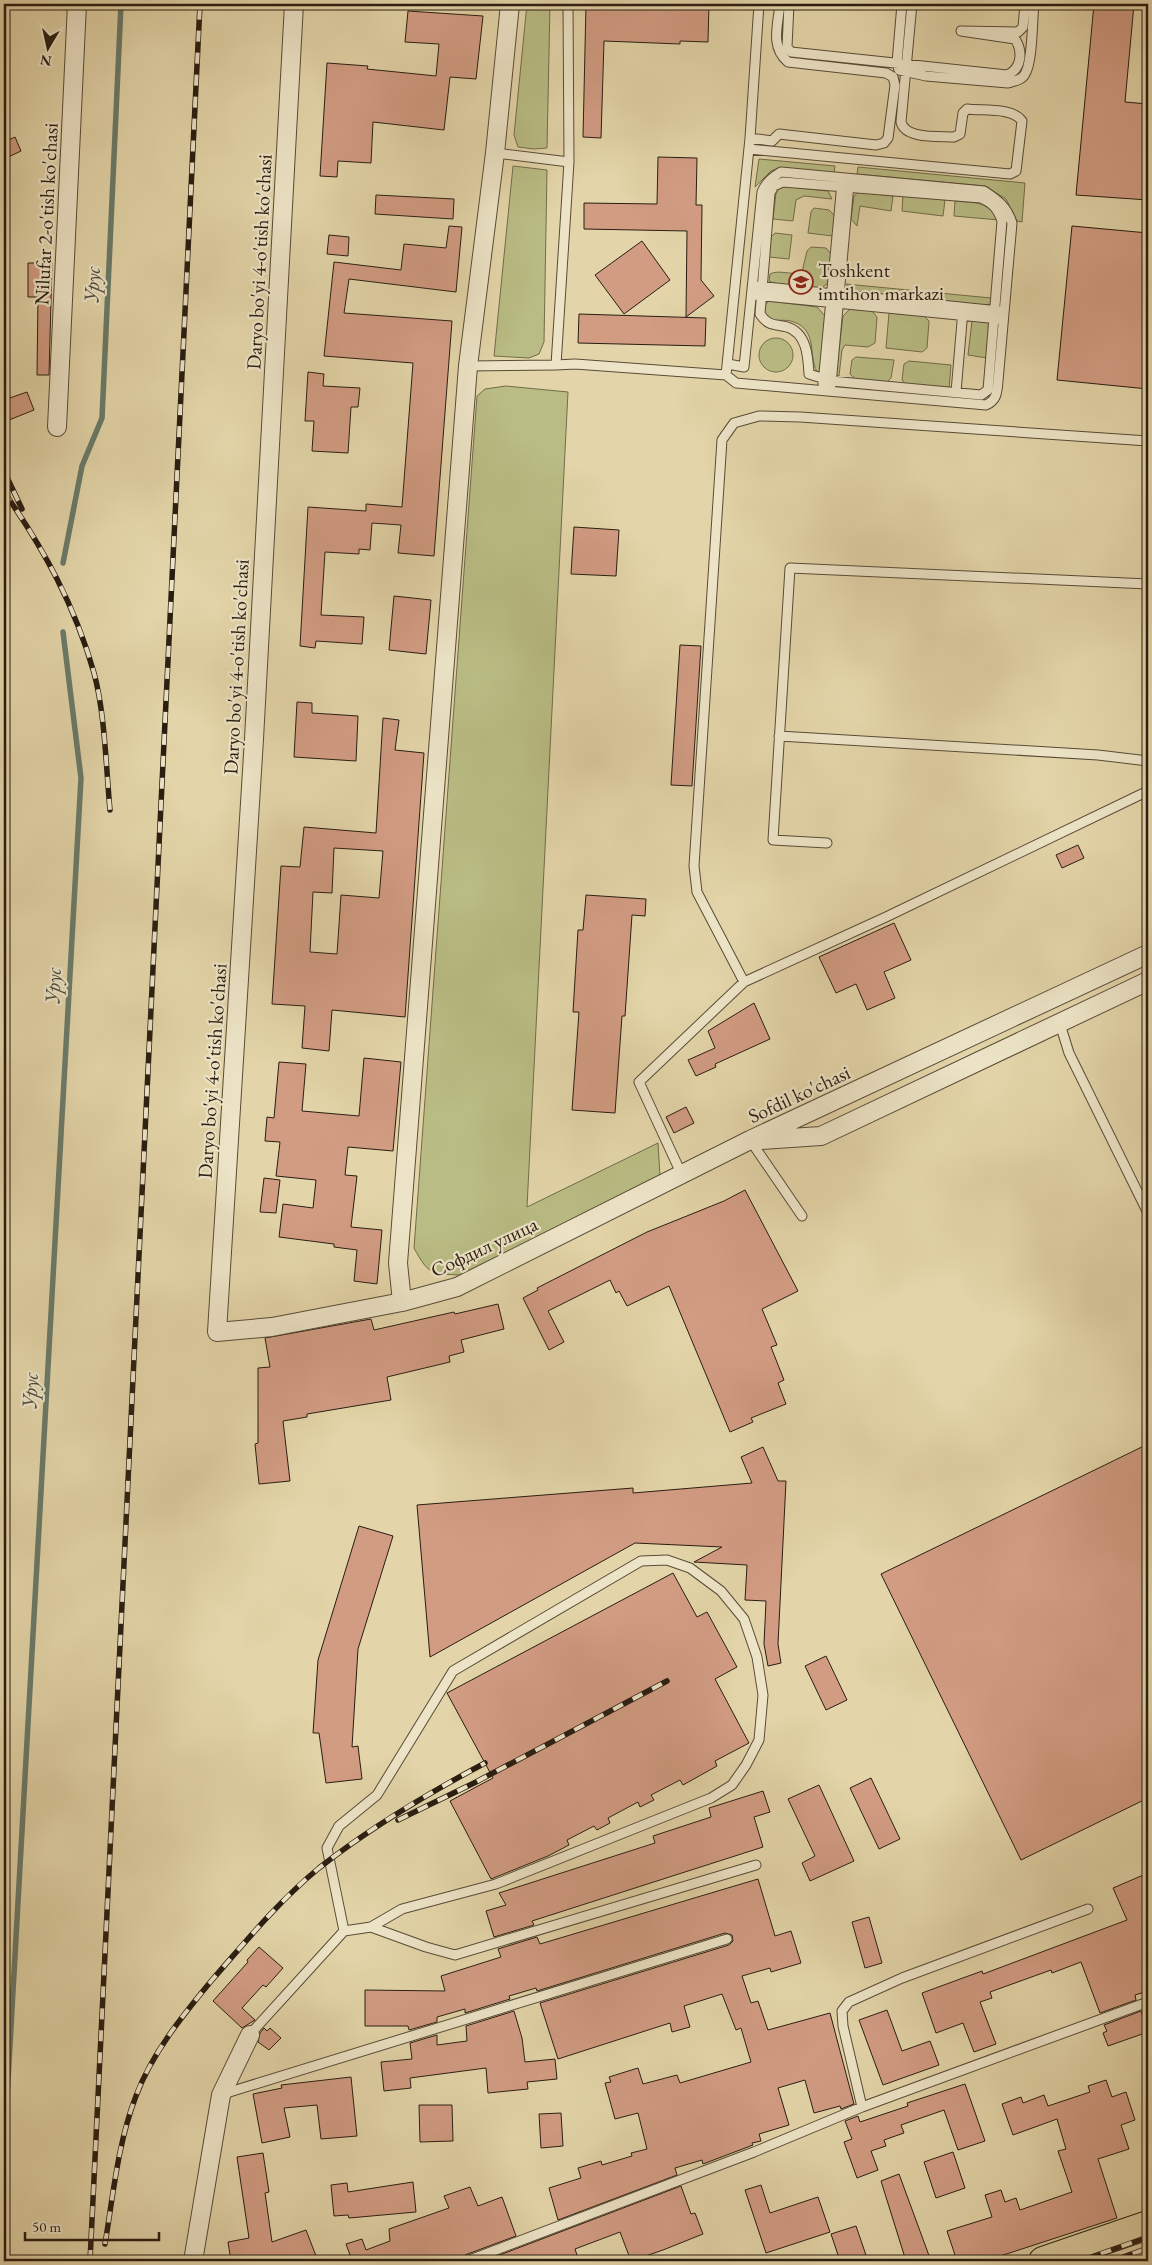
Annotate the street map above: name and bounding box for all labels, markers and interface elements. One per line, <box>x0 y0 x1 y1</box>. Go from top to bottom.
north arrow <box>22 22 72 72</box>
text: N <box>38 51 53 71</box>
street label: Nilufar 2-o'tish ko'chasi <box>28 122 64 306</box>
street label: Daryo bo'yi 4-o'tish ko'chasi <box>240 154 278 370</box>
place label: Toshkent imtihon markazi <box>818 257 944 306</box>
water label: Урус <box>77 266 106 304</box>
school or university icon: Toshkent imtihon markazi <box>788 269 814 295</box>
street label: Daryo bo'yi 4-o'tish ko'chasi <box>217 559 255 775</box>
street label: Daryo bo'yi 4-o'tish ko'chasi <box>192 962 232 1180</box>
water label: Урус <box>38 967 67 1005</box>
street label: Sofdil ko'chasi <box>744 1059 854 1129</box>
street label: Софдил улица <box>426 1211 542 1283</box>
water label: Урус <box>15 1372 44 1410</box>
scale bar <box>25 2210 159 2242</box>
text: 50 m <box>32 2217 61 2236</box>

